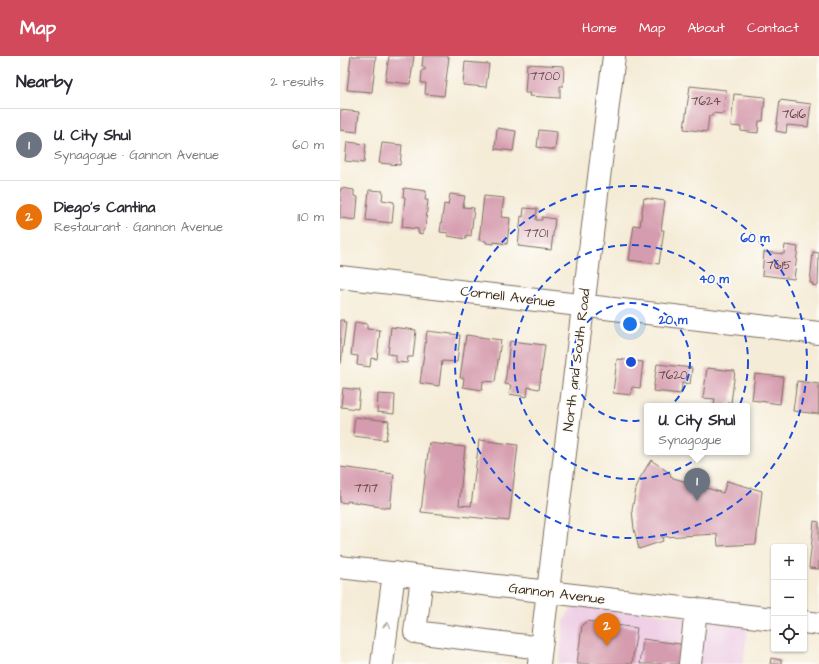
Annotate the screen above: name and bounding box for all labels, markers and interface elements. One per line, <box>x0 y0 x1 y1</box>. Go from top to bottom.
text: Map <box>20 15 56 42</box>
text: Home <box>582 18 617 38</box>
text: Map <box>639 18 665 38</box>
text: About <box>687 18 725 38</box>
text: Contact <box>747 18 799 38</box>
house number: 7700 <box>530 68 560 85</box>
text: Nearby <box>16 70 73 94</box>
text: 2 results <box>270 73 324 91</box>
house number: 7624 <box>691 93 721 110</box>
house number: 7616 <box>782 106 806 123</box>
text: U. City Shul <box>54 125 131 146</box>
text: 1 <box>28 136 30 154</box>
text: 60 m <box>292 136 324 154</box>
text: Synagogue · Gannon Avenue <box>54 146 219 164</box>
text: Diego’s Cantina <box>54 197 155 218</box>
text: 2 <box>25 208 33 226</box>
text: 110 m <box>297 208 324 226</box>
text: Restaurant · Gannon Avenue <box>54 218 223 236</box>
house number: 7701 <box>524 225 548 242</box>
text: 60 m <box>740 230 770 247</box>
house number: 7615 <box>767 257 792 274</box>
text: 40 m <box>699 271 730 288</box>
street label: Cornell Avenue <box>459 281 557 313</box>
street label: North and South Road <box>558 288 596 433</box>
text: 20 m <box>658 312 688 329</box>
your location <box>620 314 640 334</box>
centre of rings <box>624 355 638 369</box>
house number: 7620 <box>658 367 688 384</box>
popup <box>644 403 750 455</box>
text: U. City Shul <box>659 410 735 431</box>
text: Synagogue <box>659 431 722 449</box>
pin: 1 <box>684 468 710 501</box>
house number: 7717 <box>354 480 378 497</box>
map controls <box>771 544 807 652</box>
button: + <box>771 544 807 580</box>
street label: Gannon Avenue <box>508 578 607 610</box>
button: − <box>771 580 807 616</box>
pin: 2 <box>594 613 620 646</box>
button: locate <box>771 616 807 652</box>
one-way arrow <box>382 622 391 628</box>

